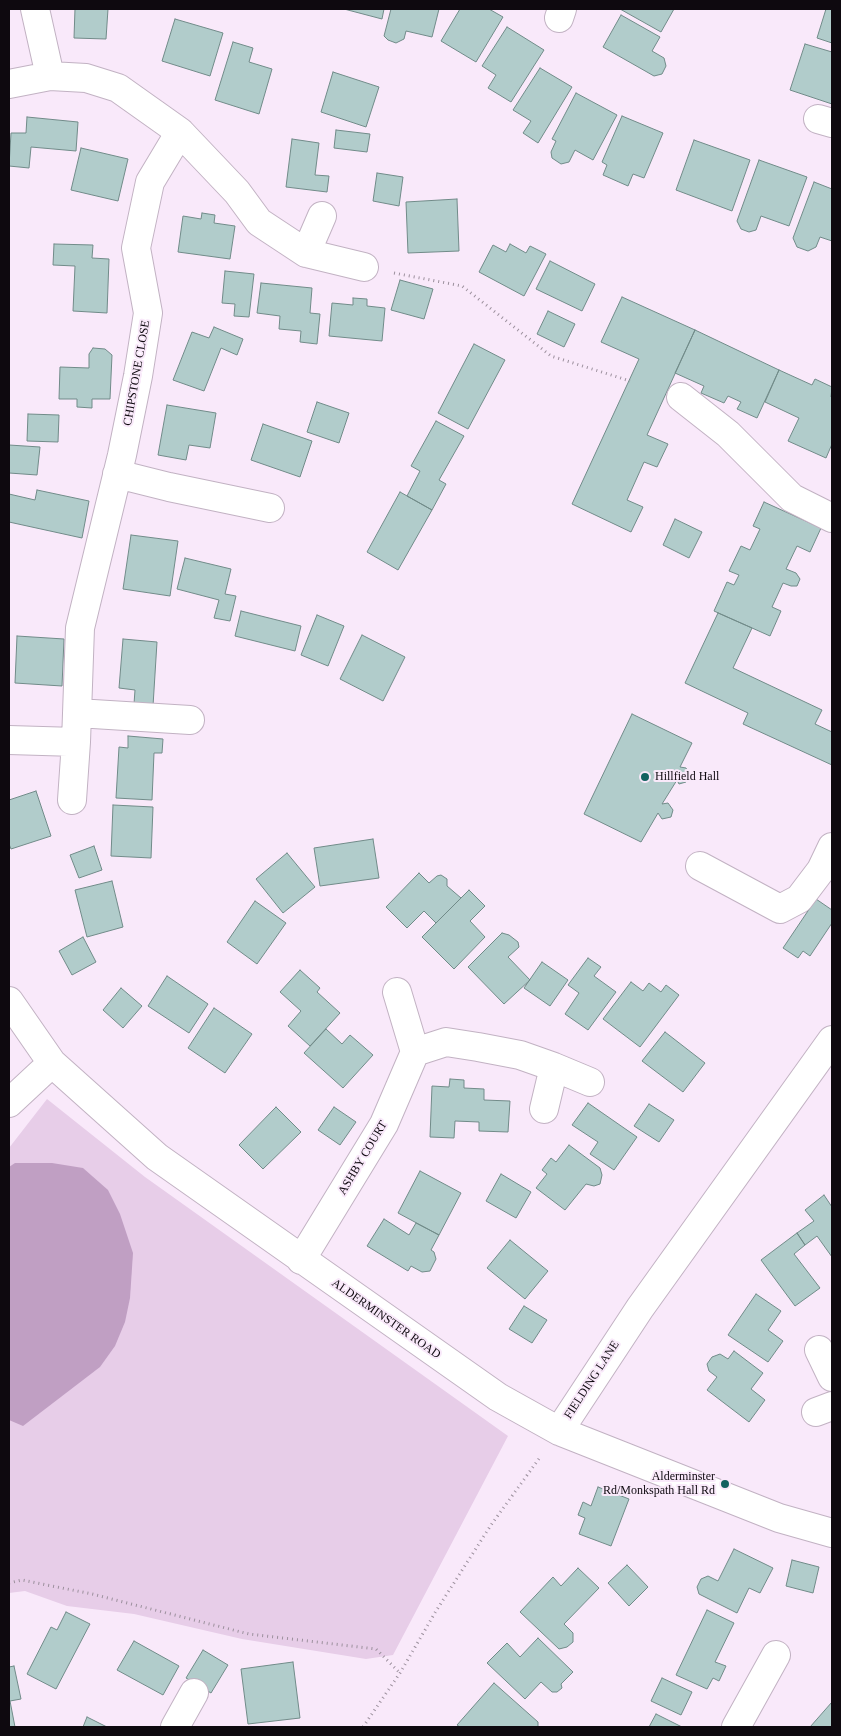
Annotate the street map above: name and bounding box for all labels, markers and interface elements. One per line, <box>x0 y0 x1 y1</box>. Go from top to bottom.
street label: CHIPSTONE CLOSE <box>121 319 153 427</box>
place label: Hillfield Hall <box>655 770 719 784</box>
marker: Hillfield Hall <box>639 771 651 783</box>
street label: ASHBY COURT <box>335 1118 391 1198</box>
street label: ALDERMINSTER ROAD <box>329 1276 443 1362</box>
street label: FIELDING LANE <box>561 1338 623 1422</box>
place label: Alderminster Rd/Monkspath Hall Rd <box>603 1470 715 1498</box>
marker: Alderminster Rd/Monkspath Hall Rd <box>719 1478 731 1490</box>

